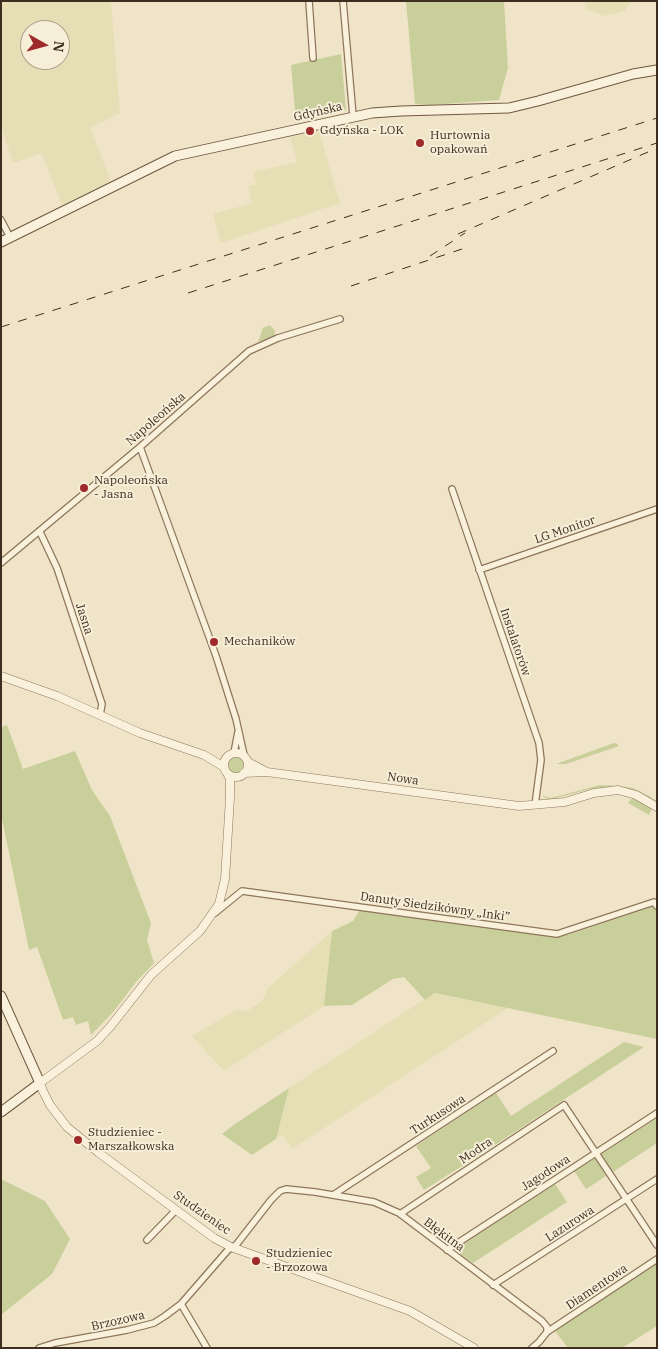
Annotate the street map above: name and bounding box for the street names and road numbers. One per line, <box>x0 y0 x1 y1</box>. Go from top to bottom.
street label: Gdyńska <box>292 99 344 125</box>
street label: Napoleońska <box>123 389 189 449</box>
street label: LG Monitor <box>533 513 597 547</box>
street label: Jasna <box>72 602 96 636</box>
street label: Instalatorów <box>497 606 533 678</box>
street label: Nowa <box>386 770 420 788</box>
street label: Danuty Siedzikówny „Inki” <box>359 889 511 925</box>
street label: Turkusowa <box>408 1092 468 1138</box>
street label: Modra <box>457 1135 495 1167</box>
street label: Jagodowa <box>519 1152 573 1194</box>
street label: Studzieniec <box>171 1188 233 1238</box>
street label: Lazurowa <box>543 1203 597 1245</box>
street label: Błękitna <box>421 1215 467 1255</box>
street label: Diamentowa <box>564 1261 630 1313</box>
street label: Brzozowa <box>90 1308 146 1334</box>

